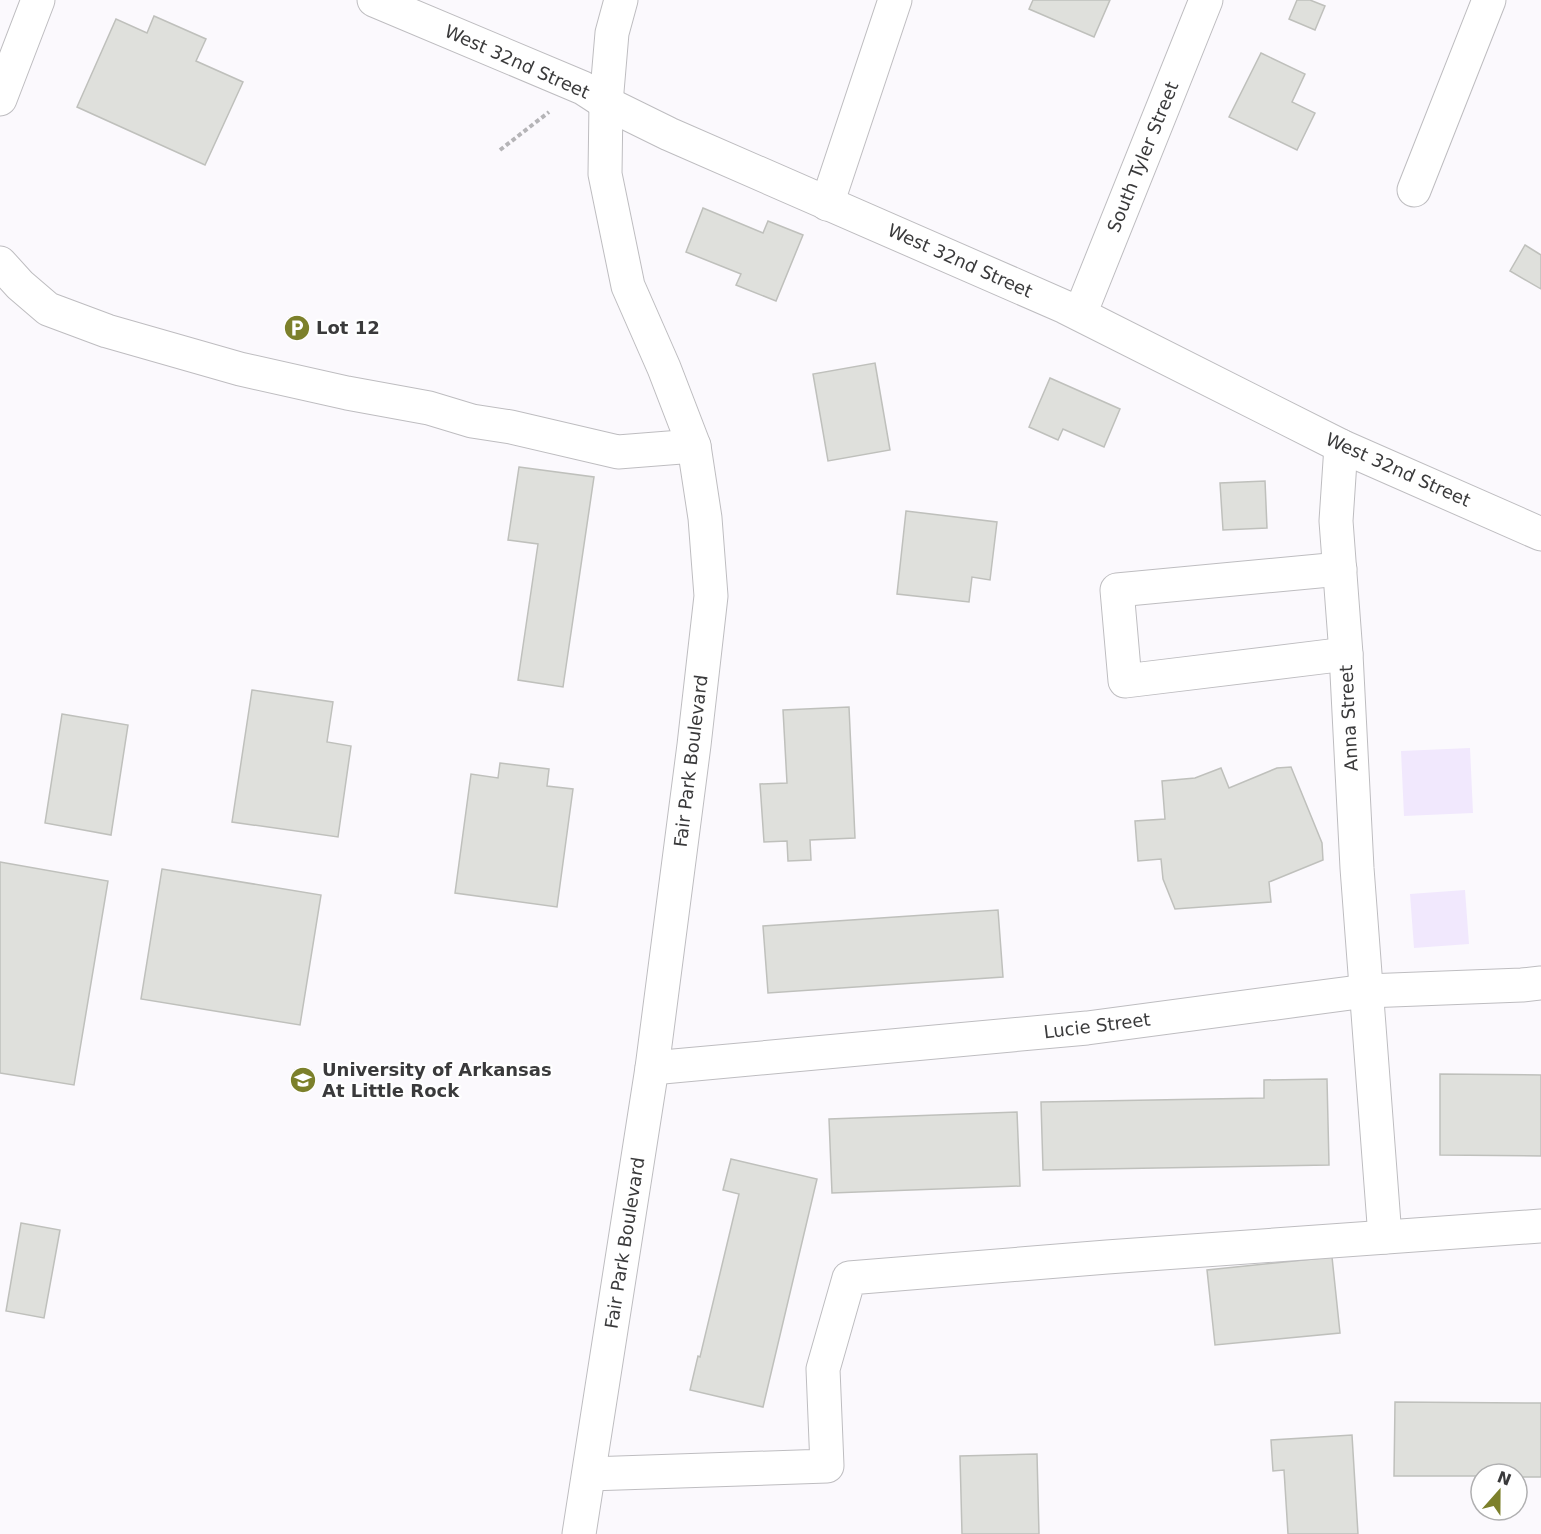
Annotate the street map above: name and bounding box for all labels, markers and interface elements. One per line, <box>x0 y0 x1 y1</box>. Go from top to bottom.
street label: West 32nd Street <box>442 20 593 103</box>
street label: South Tyler Street <box>1103 78 1182 235</box>
street label: West 32nd Street <box>885 219 1036 302</box>
parking icon: Lot 12 <box>282 313 312 343</box>
place label: Lot 12 <box>316 317 380 338</box>
street label: West 32nd Street <box>1323 428 1474 511</box>
street label: Anna Street <box>1335 664 1362 772</box>
street label: Fair Park Boulevard <box>670 674 711 848</box>
street label: Lucie Street <box>1042 1009 1152 1042</box>
place label: University of Arkansas At Little Rock <box>322 1059 552 1101</box>
school or university icon: University of Arkansas At Little Rock <box>288 1065 318 1095</box>
street label: Fair Park Boulevard <box>601 1156 648 1330</box>
north arrow <box>1469 1462 1529 1522</box>
text: N <box>1495 1467 1514 1490</box>

